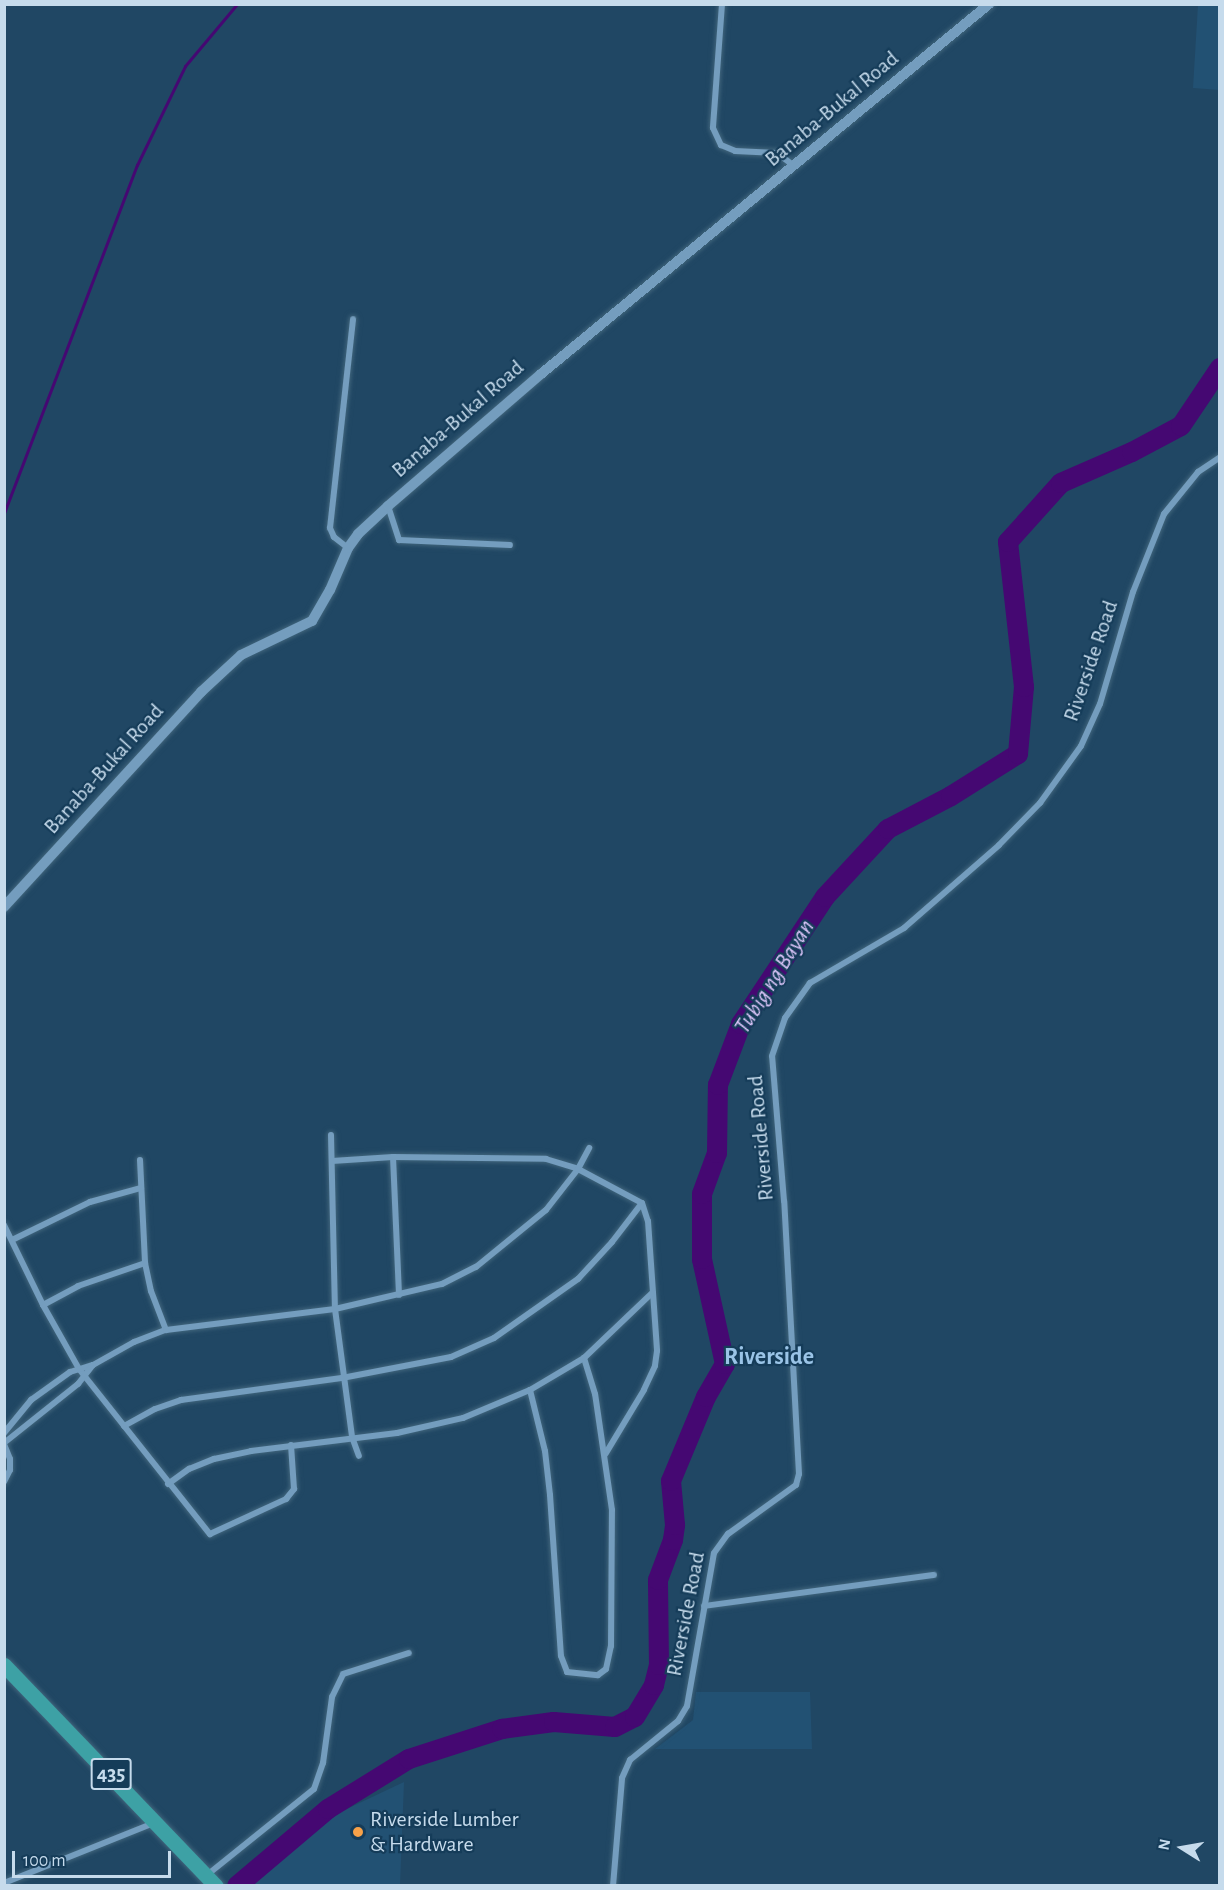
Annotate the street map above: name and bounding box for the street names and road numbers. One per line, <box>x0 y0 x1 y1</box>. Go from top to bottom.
street label: Banaba-Bukal Road <box>760 45 904 173</box>
street label: Banaba-Bukal Road <box>387 354 529 484</box>
street label: Riverside Road <box>1058 597 1124 725</box>
street label: Banaba-Bukal Road <box>39 698 169 840</box>
street label: Riverside Road <box>742 1074 780 1202</box>
street label: Riverside Road <box>661 1550 711 1678</box>
road number: 435 <box>90 1756 132 1792</box>

